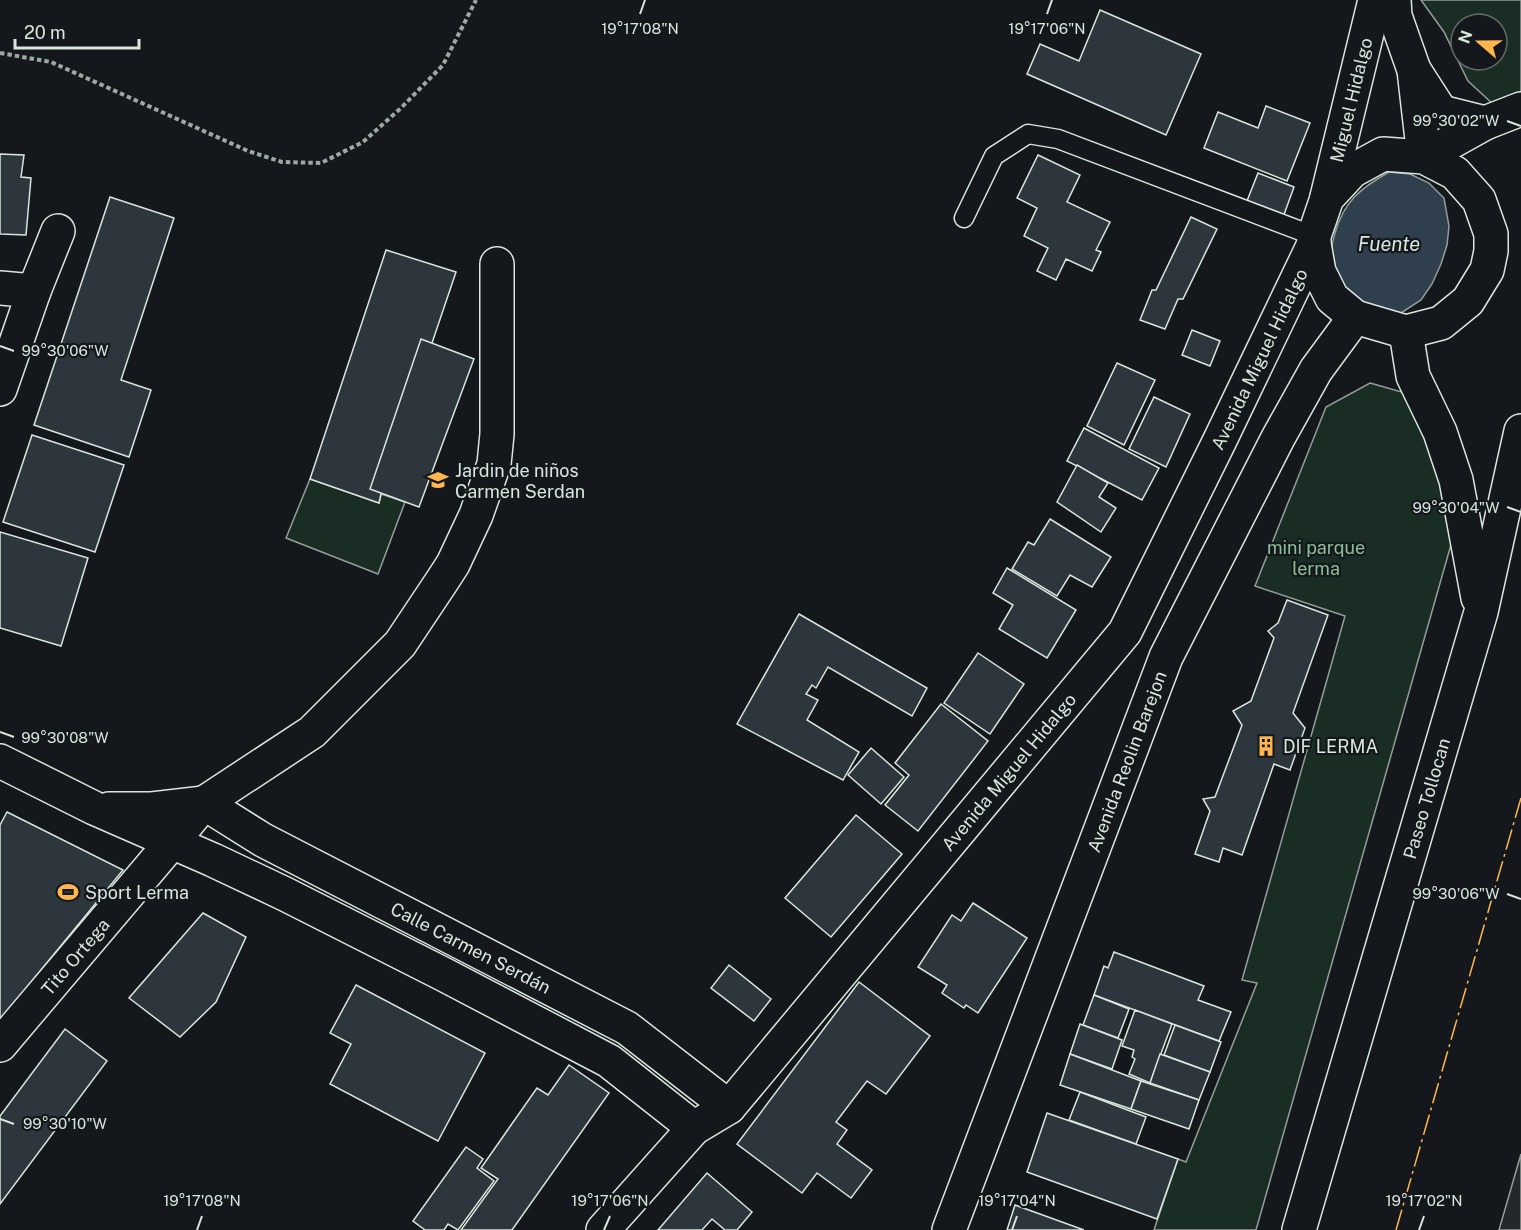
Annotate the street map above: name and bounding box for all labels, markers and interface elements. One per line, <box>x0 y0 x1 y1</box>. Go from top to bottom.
scale bar <box>15 12 140 50</box>
north arrow <box>1449 12 1509 72</box>
text: 19°17'08"N <box>601 20 679 37</box>
text: 19°17'06"N <box>1008 20 1086 37</box>
text: 20 m <box>24 22 66 43</box>
text: N <box>1454 28 1476 46</box>
street label: Miguel Hidalgo <box>1325 35 1376 164</box>
text: 99°30'02"W <box>1413 112 1499 129</box>
water label: Fuente <box>1358 232 1420 256</box>
street label: Avenida Miguel Hidalgo <box>1206 265 1311 453</box>
text: 99°30'06"W <box>22 342 108 359</box>
place label: Jardin de niños Carmen Serdan <box>455 460 585 502</box>
school or university icon: Jardin de niños Carmen Serdan <box>426 468 450 492</box>
text: 99°30'04"W <box>1412 499 1500 516</box>
park label: mini parque lerma <box>1267 537 1365 579</box>
street label: Avenida Reolin Barejon <box>1083 668 1170 855</box>
street label: Avenida Miguel Hidalgo <box>937 689 1080 855</box>
text: 99°30'08"W <box>21 729 109 746</box>
building icon: DIF LERMA <box>1254 734 1278 758</box>
street label: Paseo Tollocan <box>1398 735 1454 861</box>
place label: DIF LERMA <box>1283 736 1378 757</box>
sports icon: Sport Lerma <box>56 880 80 904</box>
place label: Sport Lerma <box>85 882 189 903</box>
text: 99°30'06"W <box>1413 885 1499 902</box>
street label: Calle Carmen Serdán <box>387 897 554 997</box>
street label: Tito Ortega <box>37 914 113 999</box>
text: 99°30'10"W <box>23 1115 107 1132</box>
text: 19°17'08"N <box>163 1192 241 1209</box>
text: 19°17'06"N <box>571 1192 649 1209</box>
text: 19°17'04"N <box>978 1192 1056 1209</box>
text: 19°17'02"N <box>1385 1192 1463 1209</box>

